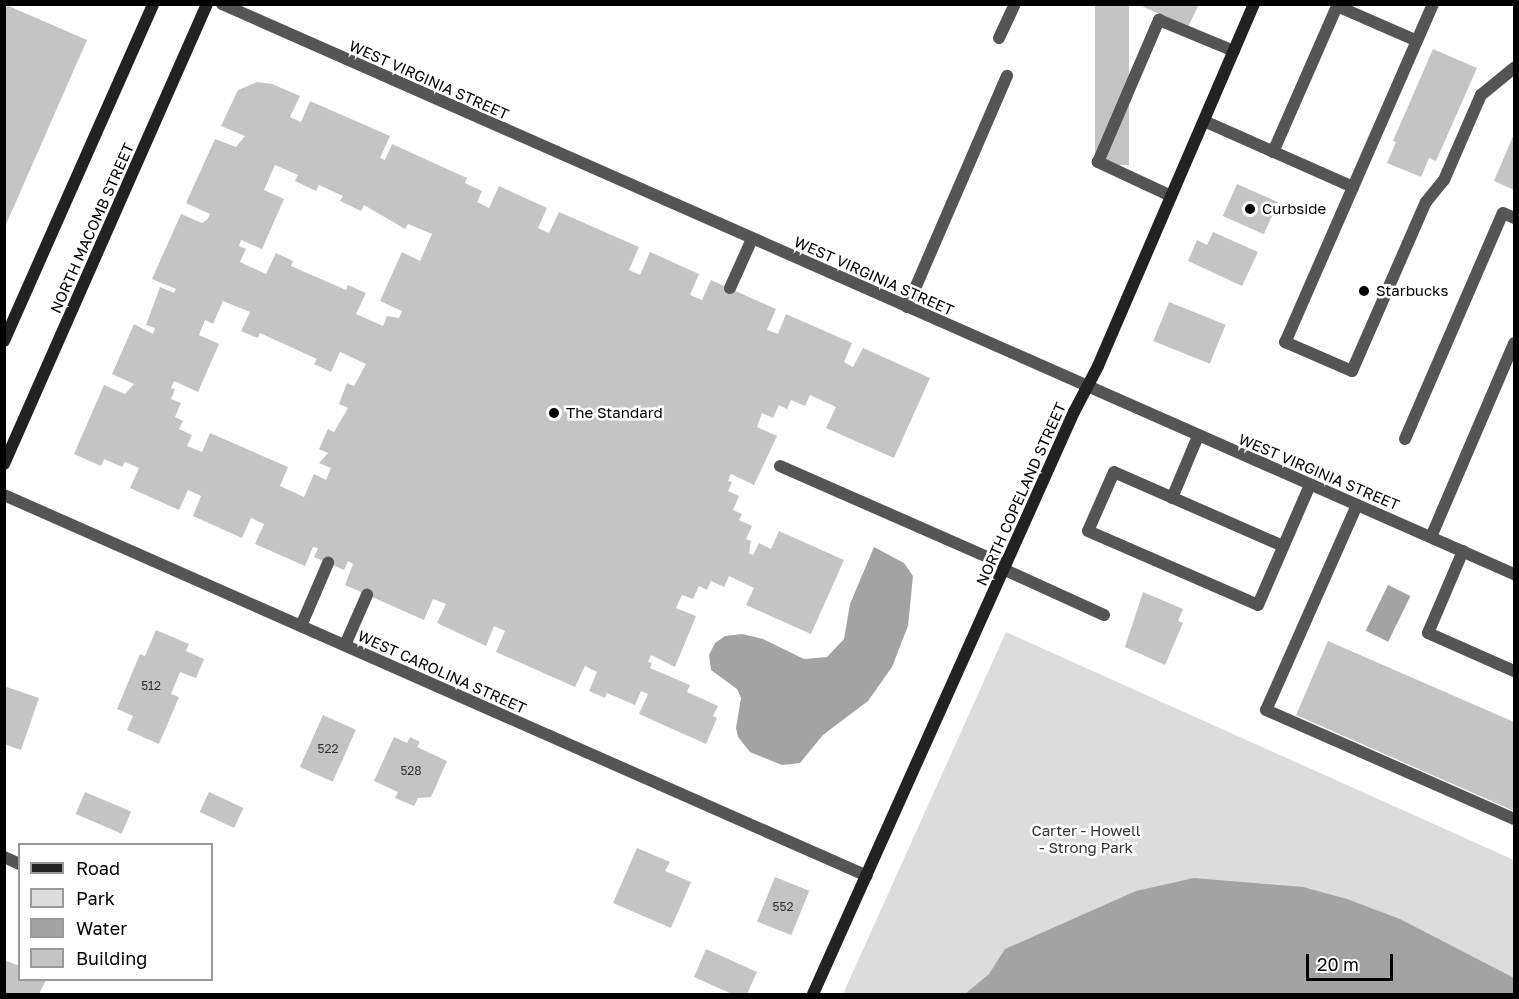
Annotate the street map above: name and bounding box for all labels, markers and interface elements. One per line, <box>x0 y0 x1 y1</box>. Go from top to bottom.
street label: WEST VIRGINIA STREET <box>346 37 512 123</box>
street label: NORTH MACOMB STREET <box>46 140 138 316</box>
place label: Curbside <box>1262 200 1326 218</box>
marker: Curbside <box>1243 202 1257 216</box>
street label: WEST VIRGINIA STREET <box>791 233 957 319</box>
place label: Starbucks <box>1376 282 1449 300</box>
marker: Starbucks <box>1357 284 1371 298</box>
street label: NORTH COPELAND STREET <box>972 400 1070 588</box>
place label: The Standard <box>566 404 663 422</box>
marker: The Standard <box>547 406 561 420</box>
street label: WEST VIRGINIA STREET <box>1236 430 1402 514</box>
street label: WEST CAROLINA STREET <box>355 627 529 717</box>
house number: 512 <box>141 679 161 693</box>
house number: 522 <box>318 742 338 756</box>
house number: 528 <box>400 764 422 778</box>
park label: Carter - Howell - Strong Park <box>1031 821 1141 856</box>
legend <box>18 843 213 981</box>
text: Road <box>76 857 120 879</box>
text: Park <box>76 887 115 909</box>
house number: 552 <box>773 900 793 914</box>
text: Water <box>76 917 127 939</box>
scale bar <box>1309 942 1396 980</box>
text: Building <box>76 947 147 969</box>
text: 20 m <box>1317 953 1359 975</box>

